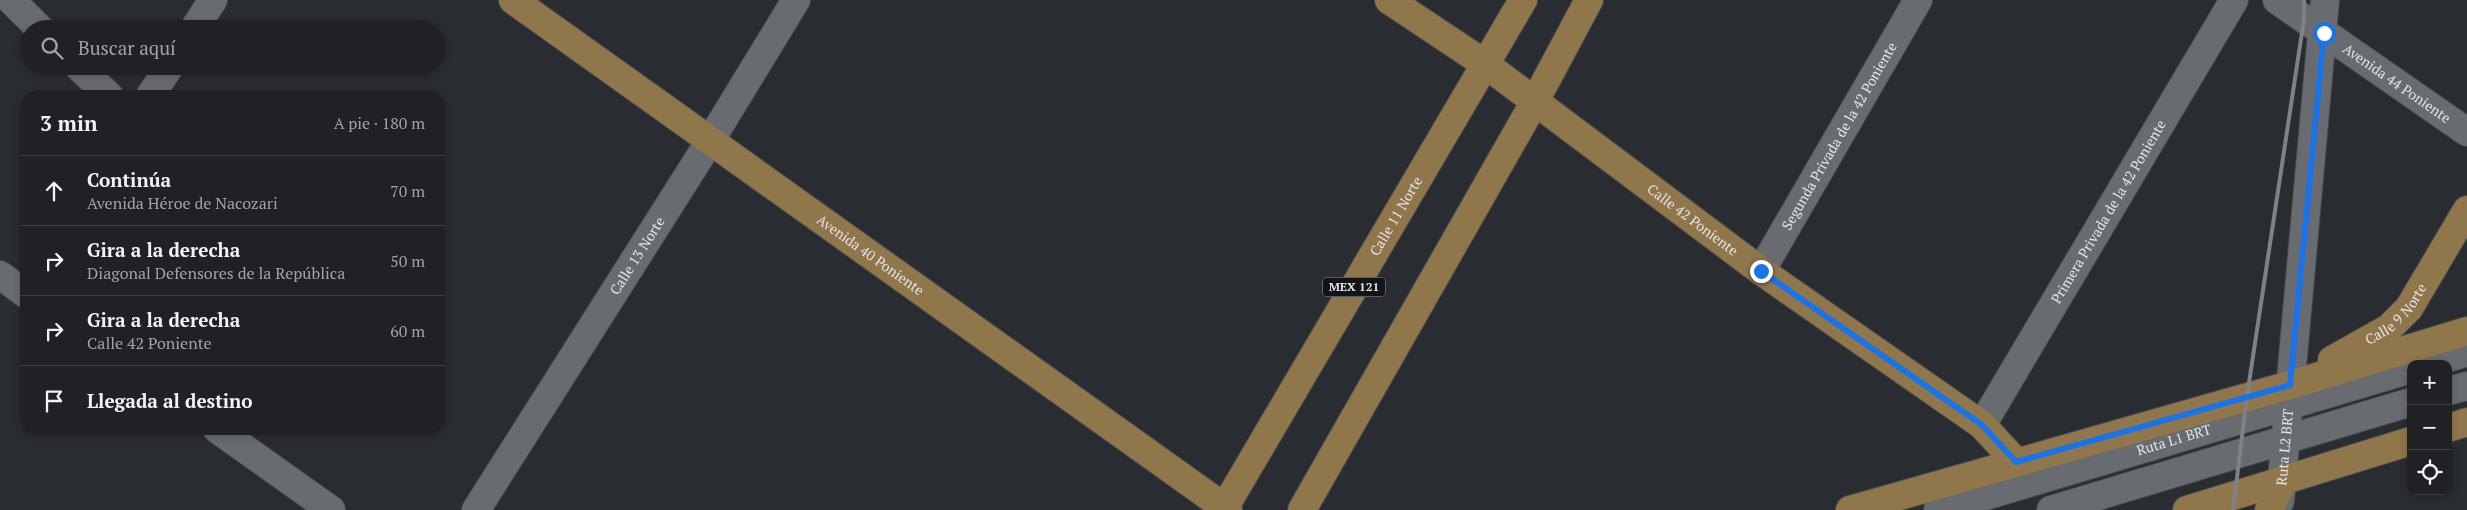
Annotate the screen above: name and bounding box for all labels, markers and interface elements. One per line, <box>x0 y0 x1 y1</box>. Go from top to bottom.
search box <box>20 20 445 75</box>
route start <box>2313 22 2336 45</box>
icon: search <box>38 34 66 62</box>
text: Buscar aquí <box>78 35 176 60</box>
street label: Segunda Privada de la 42 Poniente <box>1777 38 1901 233</box>
street label: Avenida 44 Poniente <box>2339 39 2455 127</box>
text: 3 min <box>40 109 97 137</box>
text: A pie · 180 m <box>334 112 425 134</box>
street label: Primera Privada de la 42 Poniente <box>2046 116 2170 307</box>
text: Continúa <box>87 167 171 192</box>
street label: Calle 11 Norte <box>1365 173 1426 259</box>
icon: ahead <box>40 177 68 205</box>
street label: Calle 42 Poniente <box>1644 179 1742 260</box>
text: 70 m <box>390 180 425 202</box>
text: Avenida Héroe de Nacozari <box>87 192 278 214</box>
street label: Avenida 40 Poniente <box>813 210 928 299</box>
street label: Calle 13 Norte <box>605 213 669 298</box>
text: Gira a la derecha <box>87 237 240 262</box>
icon: right <box>40 247 68 275</box>
text: 50 m <box>390 250 425 272</box>
route end <box>1750 260 1773 283</box>
text: Diagonal Defensores de la República <box>87 262 345 284</box>
road number: MEX 121 <box>1323 278 1385 296</box>
street label: Calle 9 Norte <box>2361 280 2431 349</box>
text: Gira a la derecha <box>87 307 240 332</box>
icon: right <box>40 317 68 345</box>
text: 60 m <box>390 320 425 342</box>
text: Calle 42 Poniente <box>87 332 212 354</box>
map controls <box>2407 360 2452 495</box>
button: + <box>2407 360 2452 405</box>
icon: arrive <box>40 387 68 415</box>
text: Llegada al destino <box>87 388 253 413</box>
button: − <box>2407 405 2452 450</box>
street label: Ruta L2 BRT <box>2271 408 2297 486</box>
street label: Ruta L1 BRT <box>2134 419 2213 459</box>
button: locate <box>2407 450 2452 495</box>

